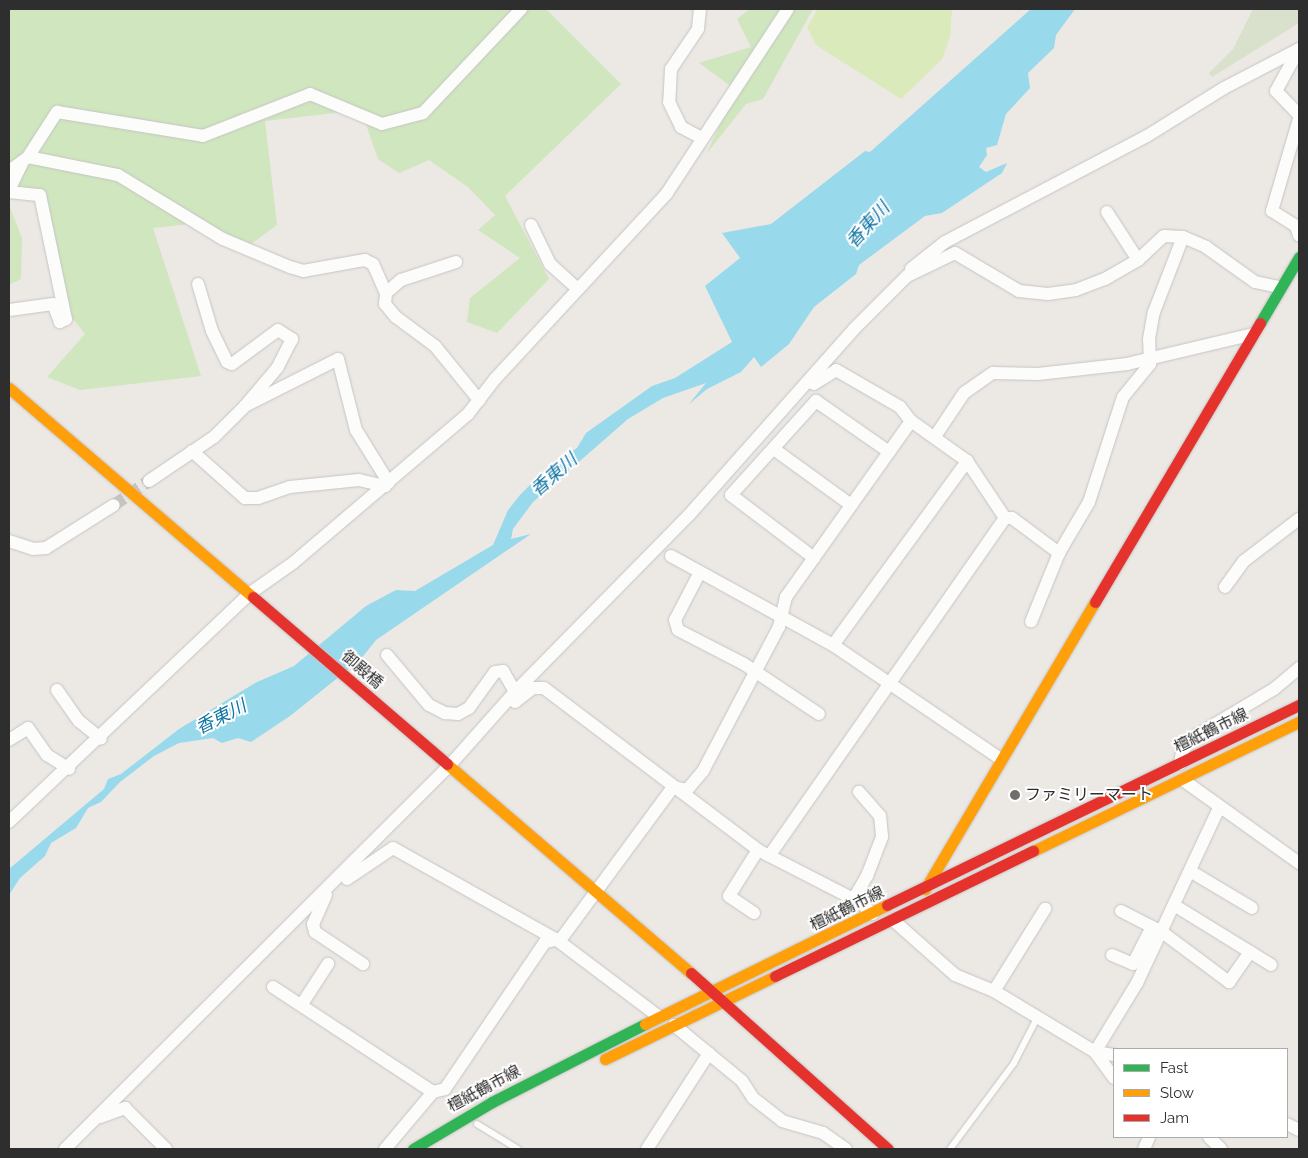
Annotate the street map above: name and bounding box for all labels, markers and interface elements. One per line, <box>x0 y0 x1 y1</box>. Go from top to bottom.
water label: 香東川 <box>842 198 894 252</box>
water label: 香東川 <box>527 449 581 501</box>
street label: 御殿橋 <box>338 647 386 693</box>
water label: 香東川 <box>192 695 250 739</box>
street label: 檀紙鶴市線 <box>1171 705 1251 757</box>
place label: ファミリーマート <box>1025 785 1153 805</box>
marker: ファミリーマート <box>1009 789 1021 801</box>
street label: 檀紙鶴市線 <box>807 883 887 935</box>
legend <box>1113 1048 1288 1138</box>
text: Fast <box>1160 1059 1188 1077</box>
street label: 檀紙鶴市線 <box>444 1062 524 1116</box>
text: Slow <box>1160 1084 1194 1102</box>
text: Jam <box>1160 1109 1189 1127</box>

